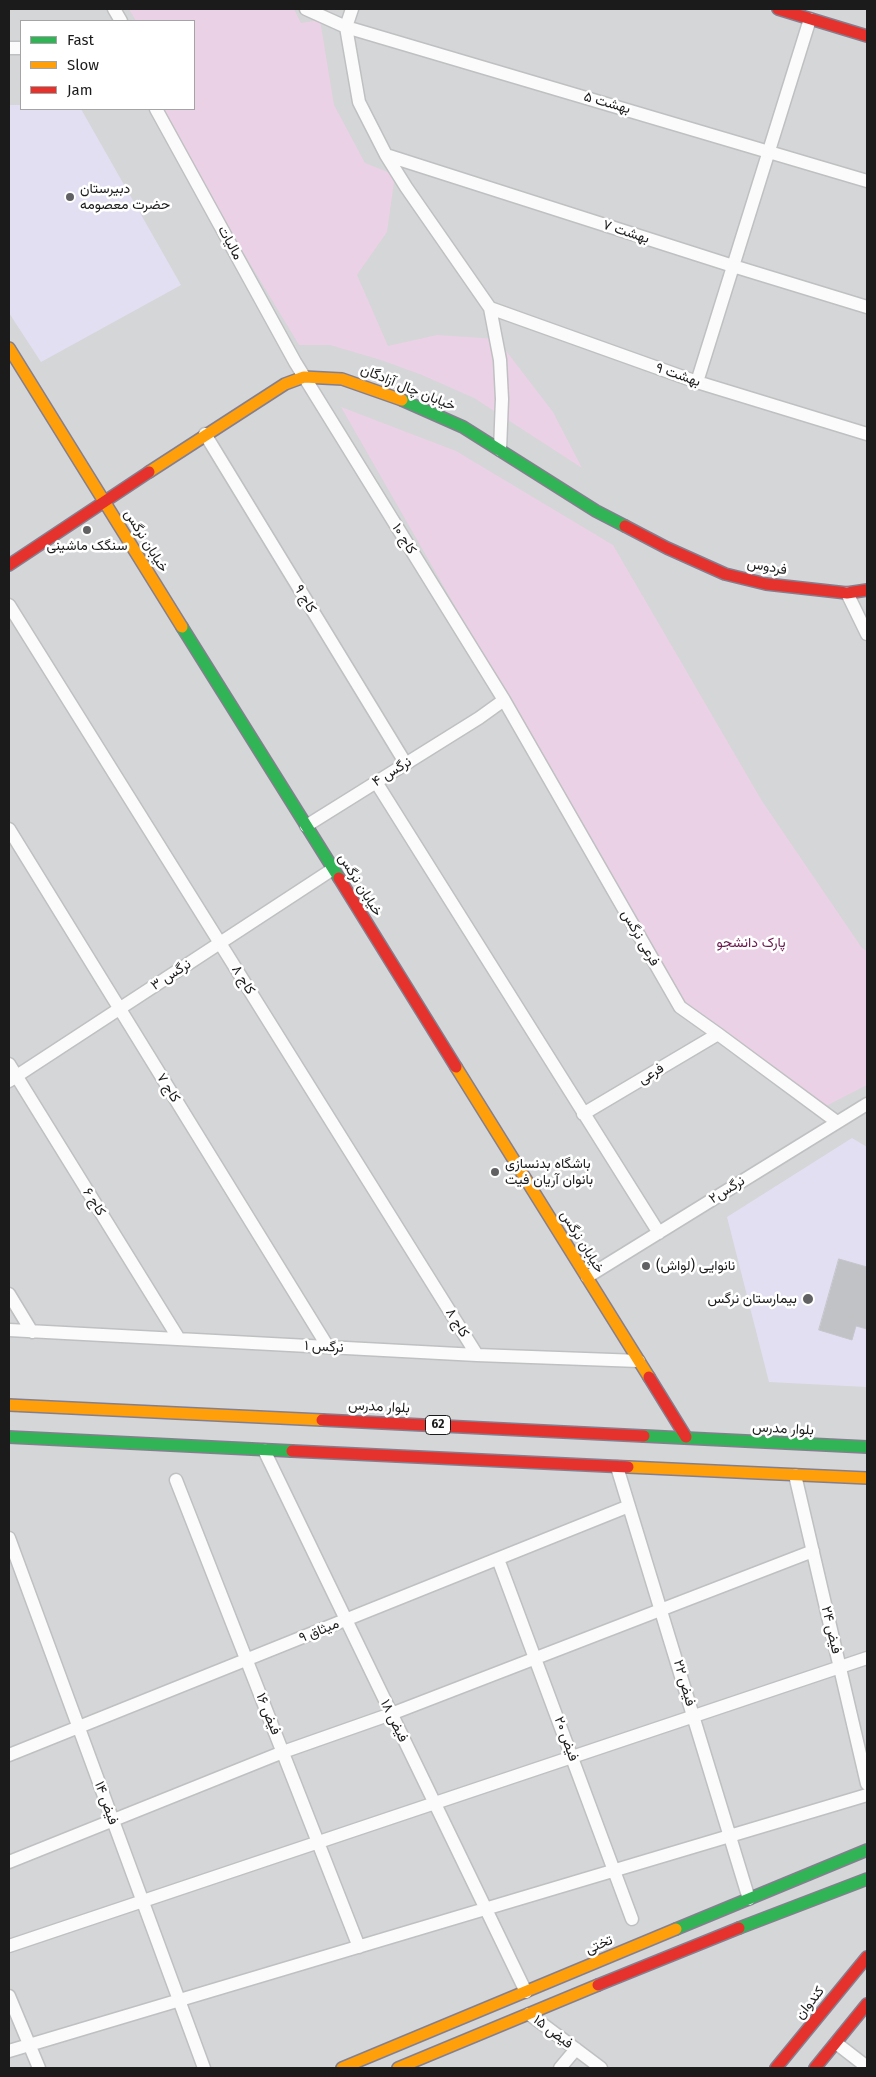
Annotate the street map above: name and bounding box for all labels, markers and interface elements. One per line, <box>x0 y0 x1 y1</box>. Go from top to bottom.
legend <box>20 20 195 110</box>
text: Fast <box>67 31 94 49</box>
text: Slow <box>67 56 99 74</box>
text: Jam <box>67 81 93 99</box>
street label: بهشت ۵ <box>582 88 632 118</box>
place label: دبیرستان حضرت معصومه <box>80 181 170 213</box>
marker: دبیرستان حضرت معصومه <box>64 191 76 203</box>
street label: بهشت ۷ <box>601 217 651 247</box>
street label: مالیات <box>214 223 246 263</box>
street label: بهشت ۹ <box>653 360 703 390</box>
street label: خیابان چال آزادگان <box>358 361 458 415</box>
street label: خیابان نرگس <box>120 507 172 575</box>
street label: کاج ۱۰ <box>388 521 420 557</box>
marker: سنگک ماشینی <box>81 524 93 536</box>
place label: سنگک ماشینی <box>47 538 127 554</box>
street label: فردوس <box>746 555 788 579</box>
street label: کاج ۹ <box>290 582 320 616</box>
street label: نرگس ۴ <box>369 753 415 791</box>
street label: خیابان نرگس <box>334 851 386 919</box>
street label: فرعی نرگس <box>617 907 663 969</box>
park label: پارک دانشجو <box>716 935 786 951</box>
street label: نرگس ۳ <box>148 956 194 994</box>
street label: کاج ۸ <box>228 962 258 998</box>
street label: فرعی <box>635 1060 667 1088</box>
street label: کاج ۷ <box>153 1070 183 1106</box>
place label: باشگاه بدنسازی بانوان آریان فیت <box>505 1156 593 1188</box>
marker: باشگاه بدنسازی بانوان آریان فیت <box>489 1166 501 1178</box>
street label: نرگس۲ <box>706 1173 748 1207</box>
street label: کاج ۶ <box>79 1185 109 1219</box>
street label: خیابان نرگس <box>556 1208 608 1276</box>
place label: نانوایی (لواش) <box>656 1258 735 1274</box>
marker: نانوایی (لواش) <box>640 1260 652 1272</box>
place label: بیمارستان نرگس <box>708 1291 797 1307</box>
marker: بیمارستان نرگس <box>801 1292 815 1306</box>
street label: کاج ۸ <box>442 1305 472 1341</box>
street label: نرگس ۱ <box>304 1338 344 1356</box>
street label: بلوار مدرس <box>348 1397 410 1417</box>
road number: 62 <box>426 1416 450 1434</box>
street label: بلوار مدرس <box>752 1419 814 1439</box>
street label: فیض ۲۴ <box>817 1605 845 1655</box>
street label: میثاق ۹ <box>297 1615 341 1647</box>
street label: فیض ۲۲ <box>669 1658 699 1708</box>
street label: فیض ۱۶ <box>252 1691 284 1737</box>
street label: فیض ۱۸ <box>377 1697 411 1745</box>
street label: فیض ۲۰ <box>550 1714 582 1764</box>
street label: فیض ۱۴ <box>90 1779 122 1827</box>
street label: تختی <box>583 1932 615 1958</box>
street label: کندوان <box>792 1983 828 2023</box>
street label: فیض ۱۵ <box>530 2012 576 2052</box>

